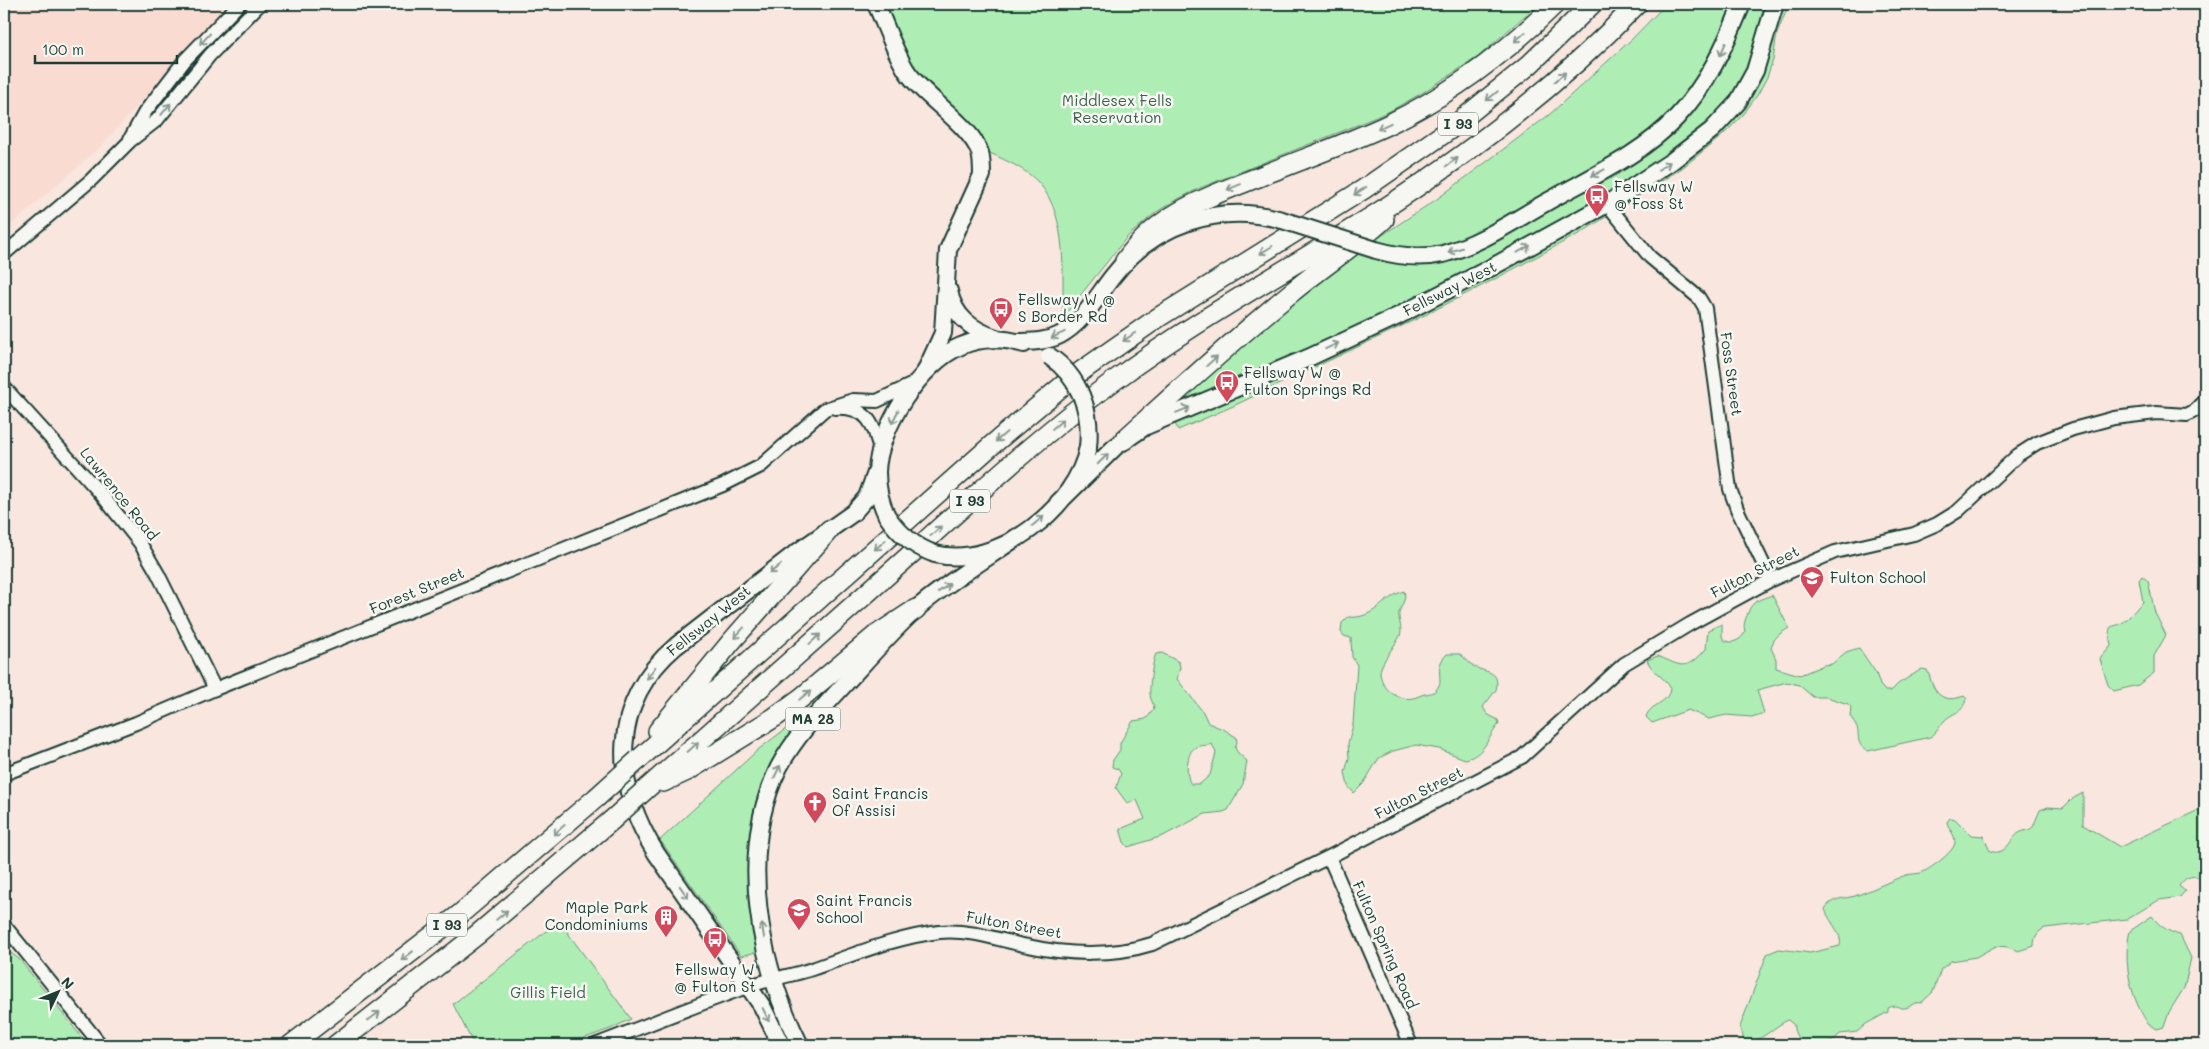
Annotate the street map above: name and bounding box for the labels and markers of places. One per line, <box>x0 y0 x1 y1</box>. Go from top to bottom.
place label: Fellsway W @ Foss St <box>1614 176 1693 213</box>
bus stop icon: Fellsway W @ Foss St <box>1584 183 1610 217</box>
place label: Fellsway W @ S Border Rd <box>1018 289 1115 326</box>
bus stop icon: Fellsway W @ S Border Rd <box>988 296 1014 330</box>
place label: Fellsway W @ Fulton Springs Rd <box>1244 362 1371 399</box>
bus stop icon: Fellsway W @ Fulton Springs Rd <box>1214 369 1240 403</box>
school or university icon: Fulton School <box>1799 565 1825 599</box>
place label: Fulton School <box>1830 567 1926 587</box>
place label: Saint Francis Of Assisi <box>832 783 928 820</box>
church icon: Saint Francis Of Assisi <box>802 790 828 824</box>
place label: Saint Francis School <box>816 890 912 927</box>
place label: Maple Park Condominiums <box>545 897 648 934</box>
school or university icon: Saint Francis School <box>786 897 812 931</box>
building icon: Maple Park Condominiums <box>653 904 679 938</box>
bus stop icon: Fellsway W @ Fulton St <box>702 926 728 960</box>
place label: Fellsway W @ Fulton St <box>674 959 756 996</box>

